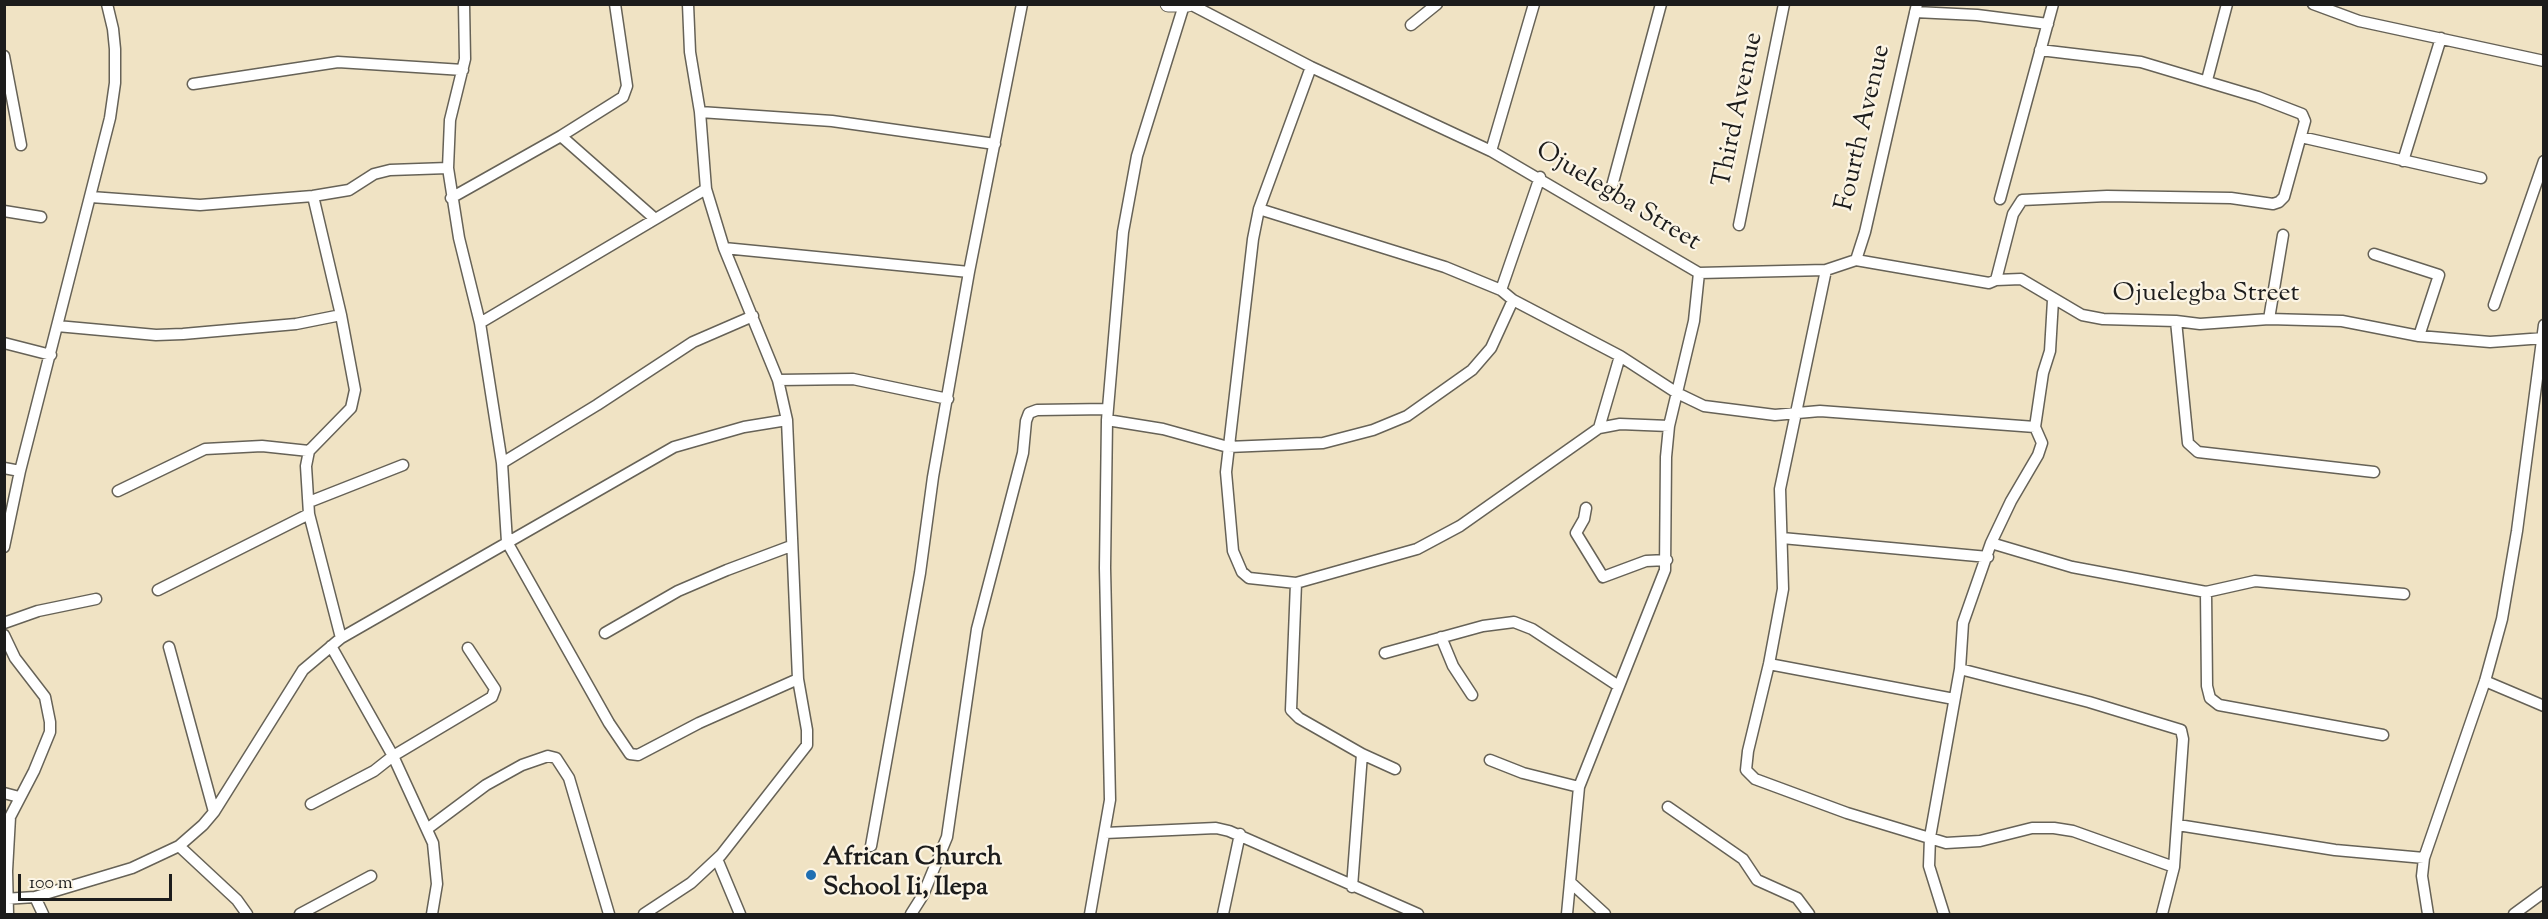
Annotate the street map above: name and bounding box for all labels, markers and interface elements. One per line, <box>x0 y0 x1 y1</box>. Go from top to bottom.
street label: Third Avenue <box>1708 30 1772 190</box>
street label: Fourth Avenue <box>1831 42 1899 214</box>
street label: Ojuelegba Street <box>1529 137 1705 259</box>
street label: Ojuelegba Street <box>2113 280 2299 312</box>
place label: African Church School Ii, Ilepa <box>823 844 1002 906</box>
scale bar <box>21 862 176 900</box>
marker: African Church School Ii, Ilepa <box>804 868 818 882</box>
text: 100 m <box>29 871 73 897</box>

